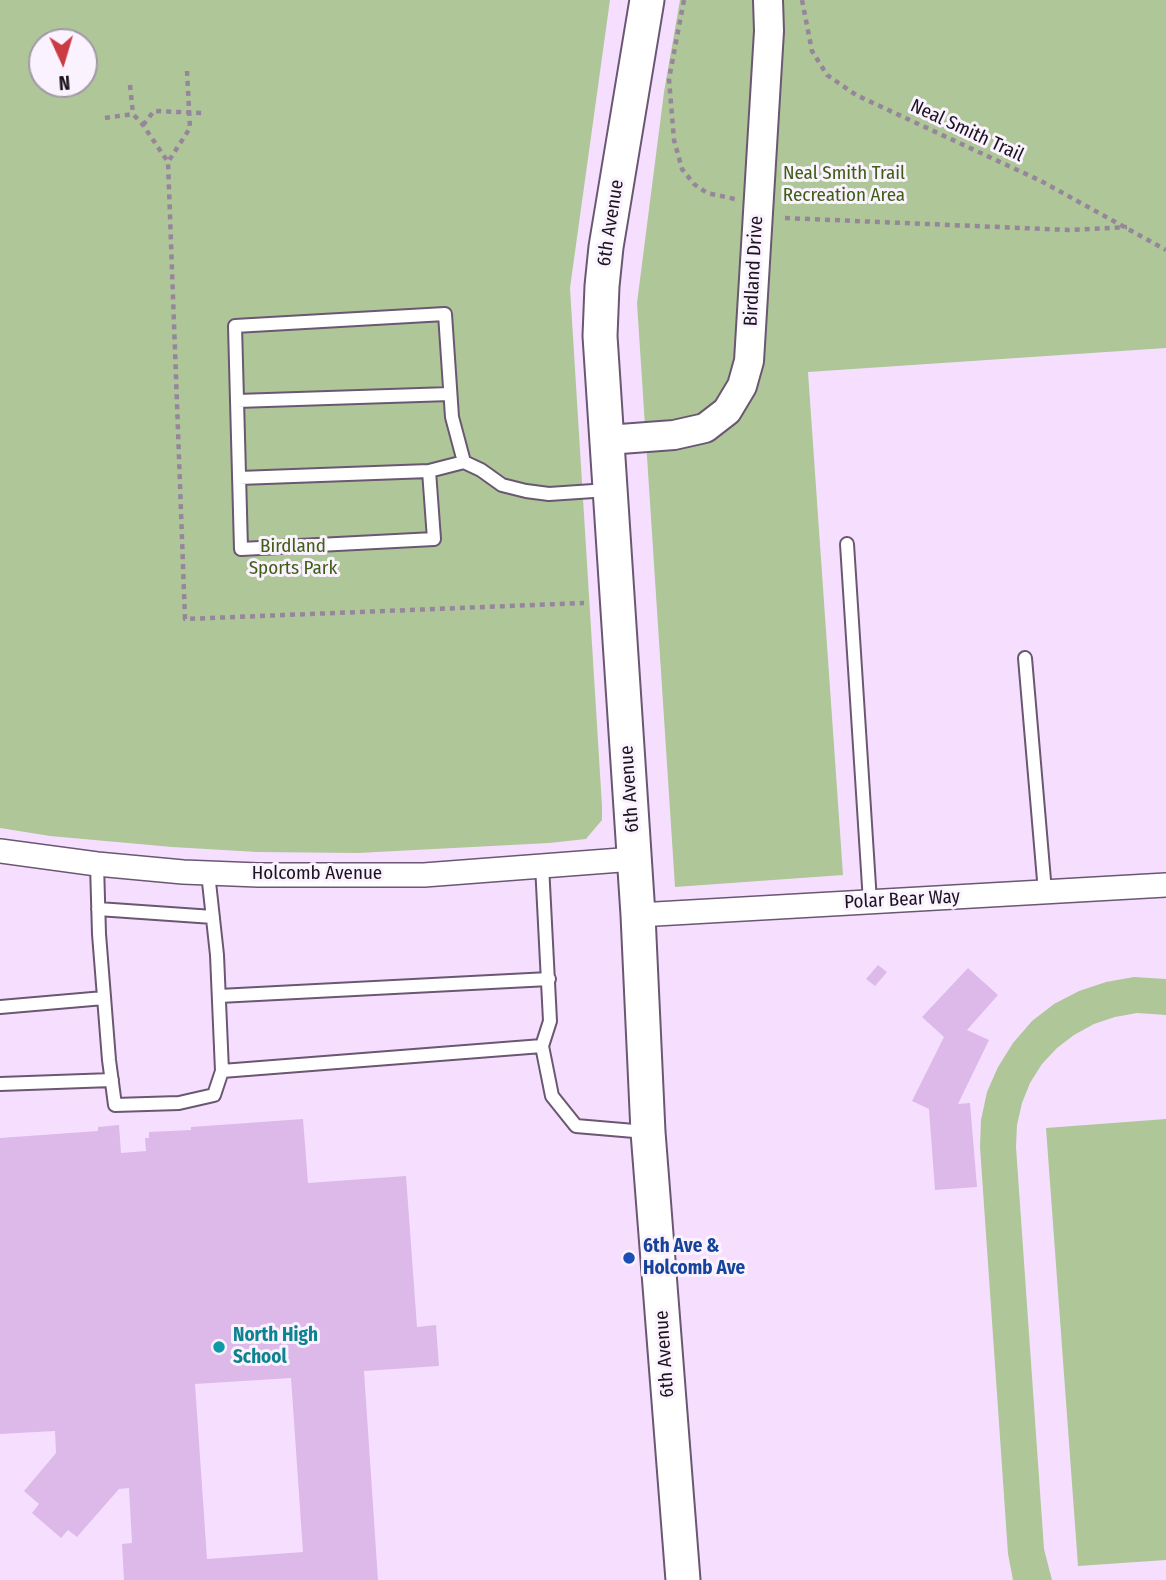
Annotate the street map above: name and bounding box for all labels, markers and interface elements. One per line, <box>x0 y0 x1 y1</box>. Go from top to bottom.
north arrow <box>28 28 98 98</box>
text: N <box>58 71 71 94</box>
street label: Neal Smith Trail <box>907 95 1027 167</box>
park label: Neal Smith Trail Recreation Area <box>783 163 905 207</box>
street label: 6th Avenue <box>593 178 629 268</box>
street label: Birdland Drive <box>740 215 768 327</box>
park label: Birdland Sports Park <box>249 536 337 580</box>
street label: 6th Avenue <box>616 745 644 833</box>
street label: Holcomb Avenue <box>252 863 382 885</box>
street label: Polar Bear Way <box>844 886 960 914</box>
place label: 6th Ave & Holcomb Ave <box>643 1236 745 1280</box>
marker: 6th Ave & Holcomb Ave <box>621 1250 637 1266</box>
street label: 6th Avenue <box>651 1310 679 1398</box>
place label: North High School <box>233 1325 318 1369</box>
marker: North High School <box>211 1339 227 1355</box>

